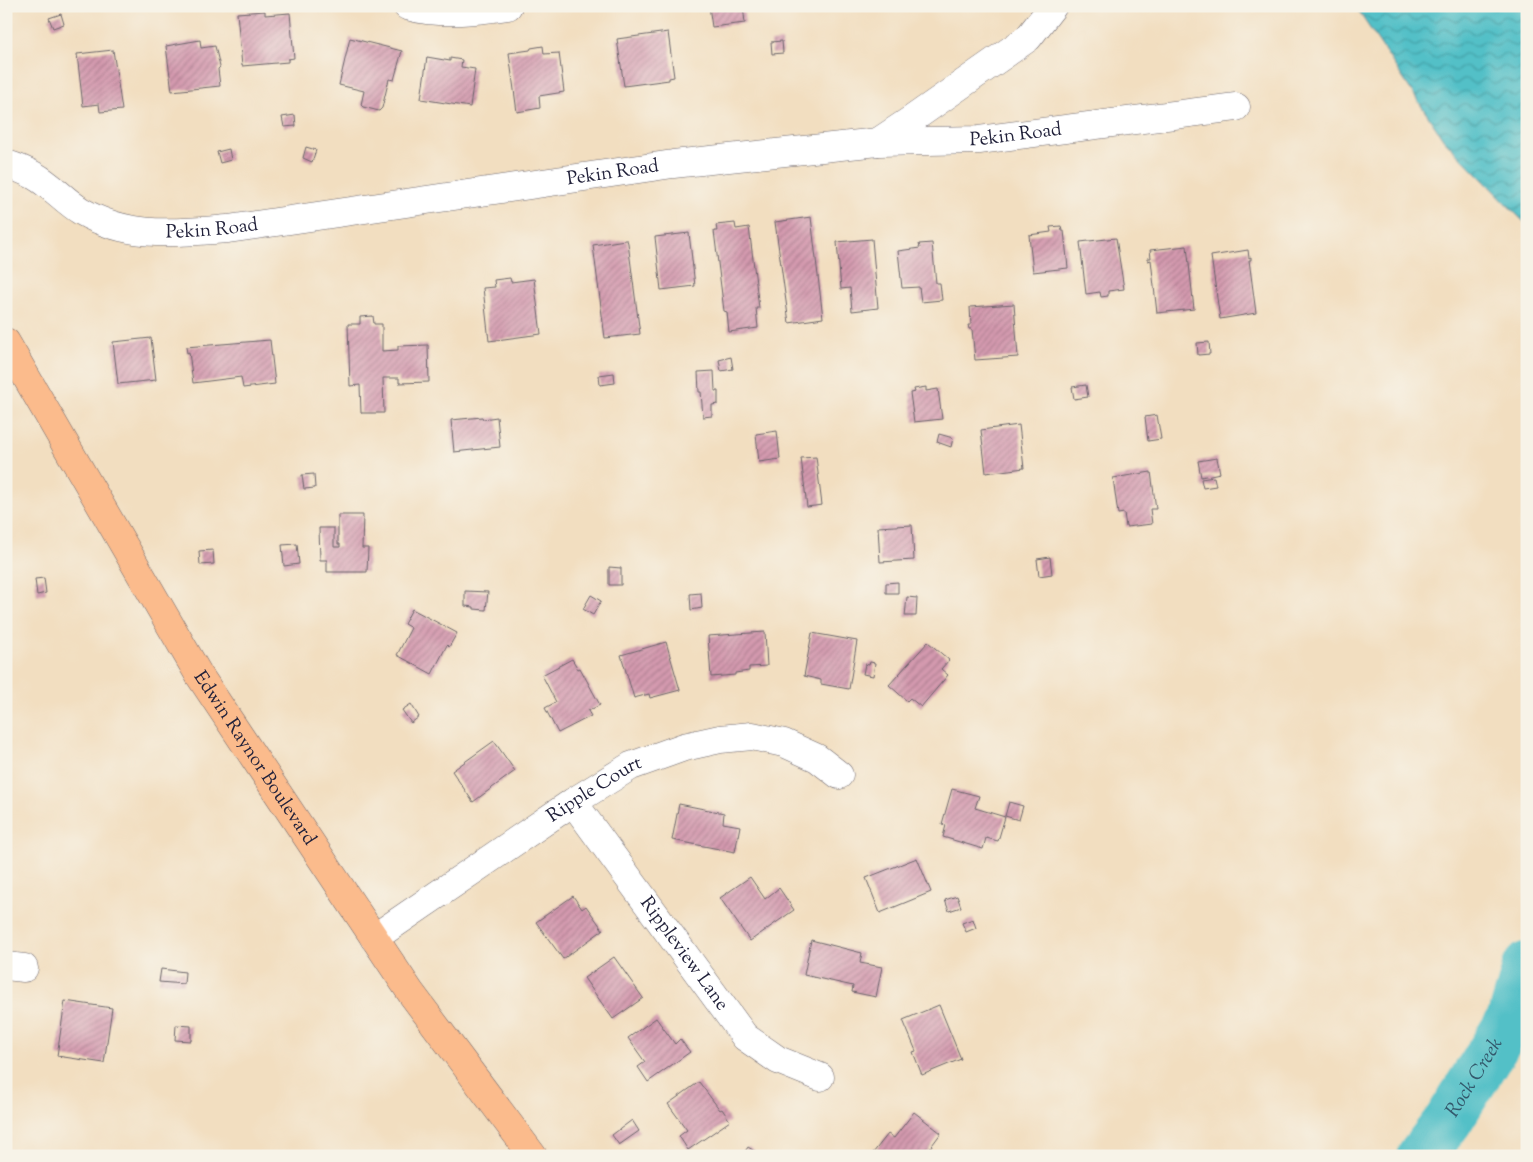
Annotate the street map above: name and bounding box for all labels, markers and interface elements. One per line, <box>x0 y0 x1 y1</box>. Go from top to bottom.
street label: Pekin Road <box>969 116 1064 154</box>
street label: Pekin Road <box>565 153 661 193</box>
street label: Pekin Road <box>166 211 260 246</box>
street label: Edwin Raynor Boulevard <box>187 666 323 851</box>
street label: Ripple Court <box>542 750 646 829</box>
street label: Rippleview Lane <box>633 891 735 1017</box>
water label: Rock Creek <box>1439 1032 1511 1123</box>

